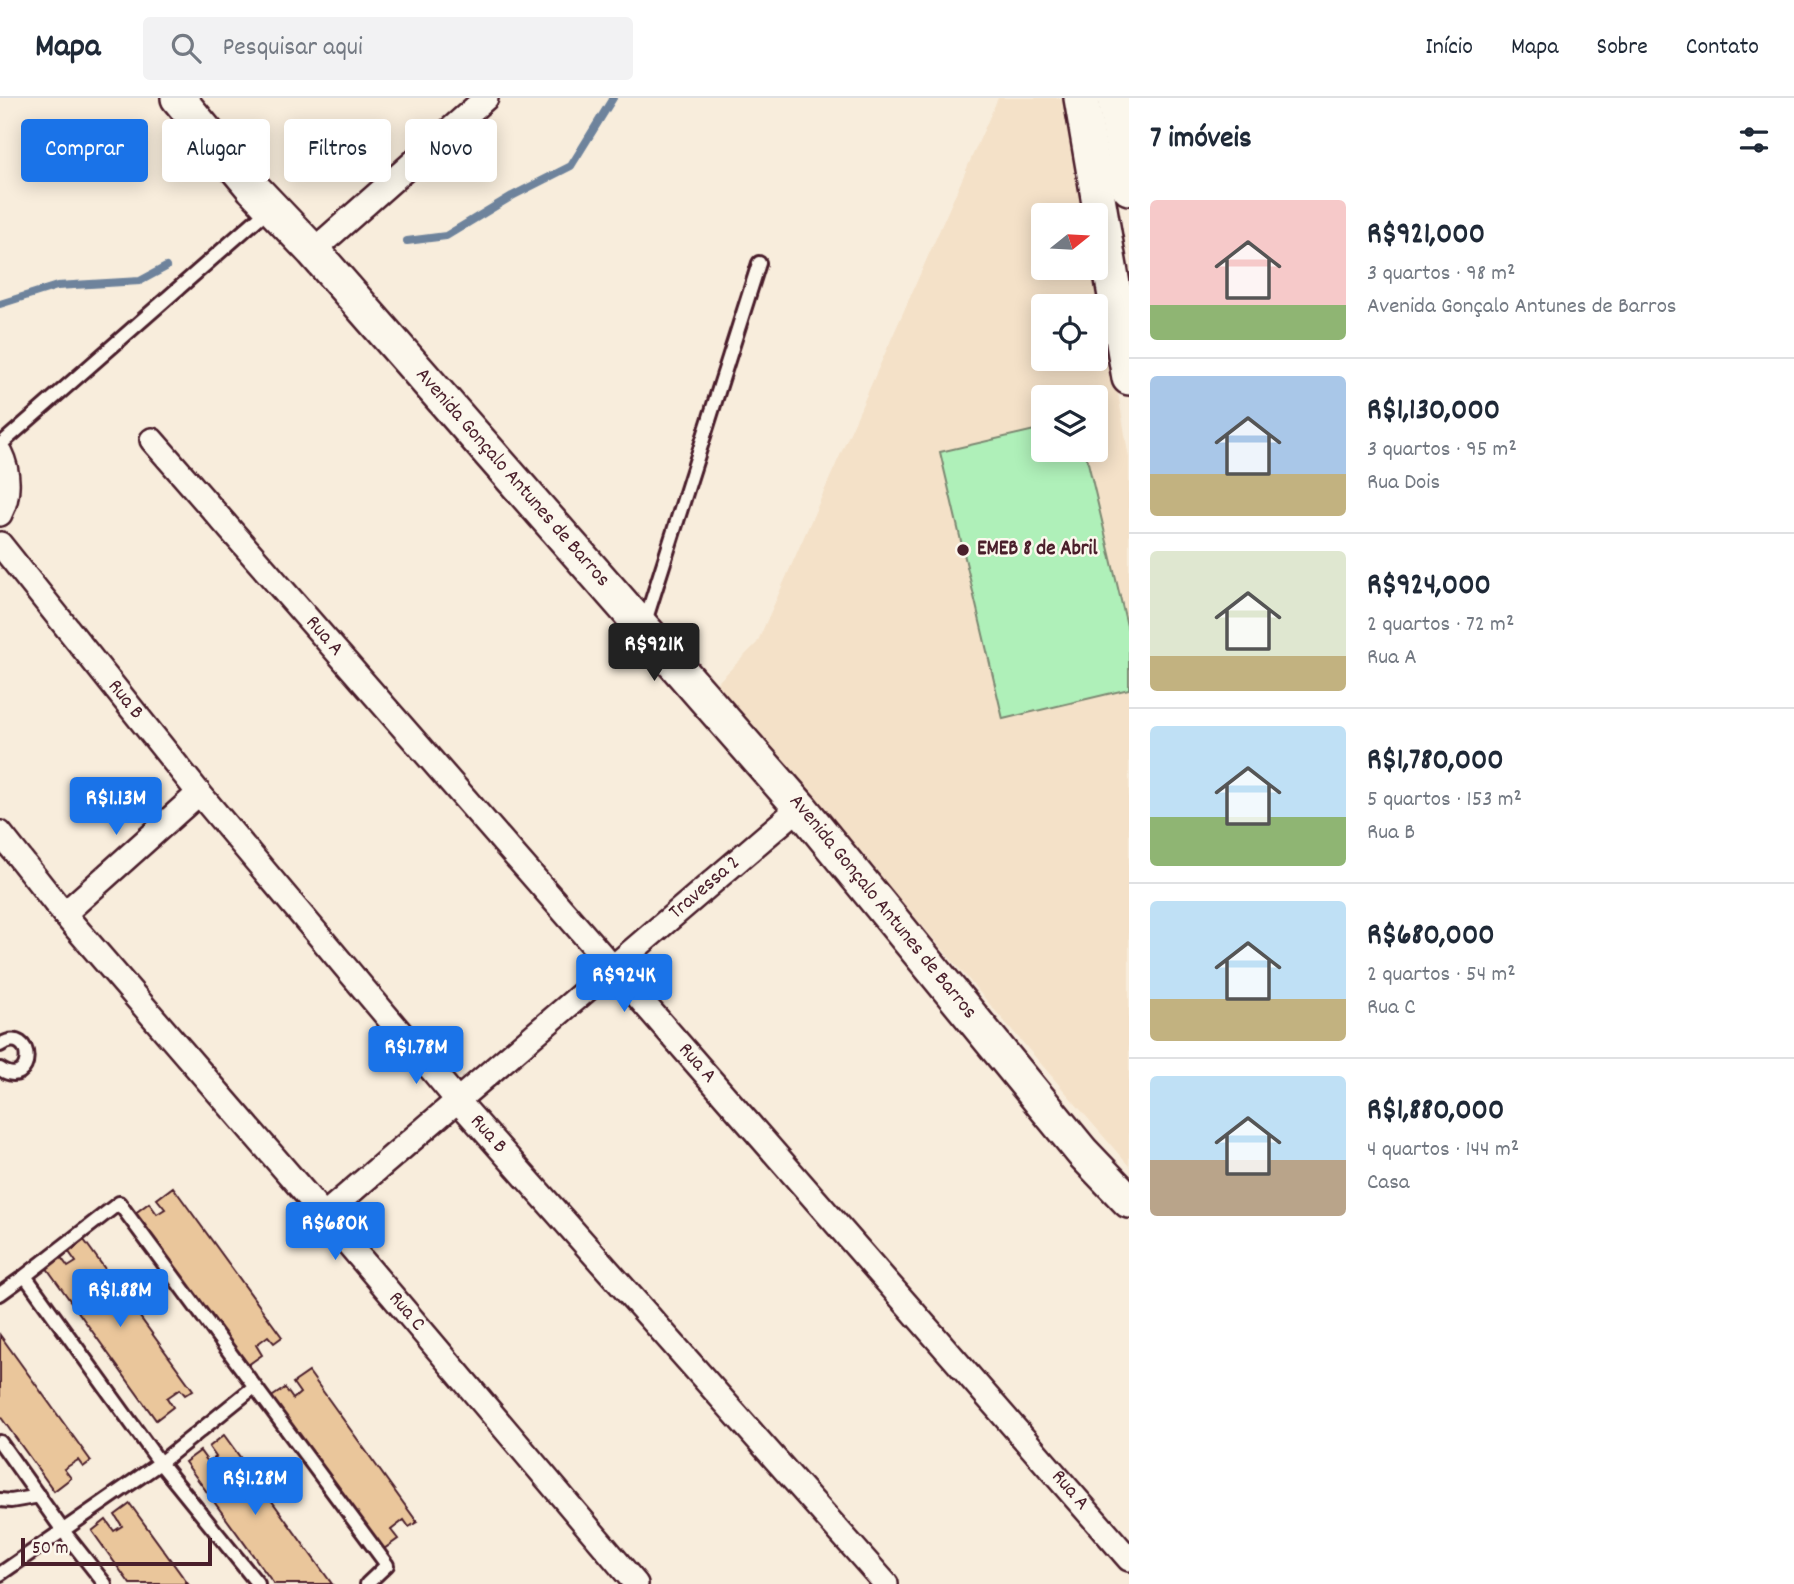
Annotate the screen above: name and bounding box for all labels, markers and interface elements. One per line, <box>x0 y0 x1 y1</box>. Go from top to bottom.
search box <box>143 17 633 80</box>
text: Mapa <box>35 25 101 72</box>
icon: search <box>167 29 205 67</box>
text: Pesquisar aqui <box>223 30 363 67</box>
text: Início <box>1425 31 1473 65</box>
text: Mapa <box>1511 31 1559 65</box>
text: Sobre <box>1597 31 1648 65</box>
text: Contato <box>1686 31 1759 65</box>
chip: Comprar <box>21 119 148 182</box>
chip: Alugar <box>162 119 270 182</box>
chip: Filtros <box>284 119 391 182</box>
chip: Novo <box>405 119 497 182</box>
text: 7 imóveis <box>1150 119 1252 162</box>
icon: filters <box>1735 121 1773 159</box>
north arrow <box>1031 203 1108 280</box>
map controls <box>1031 203 1108 462</box>
text: R$921,000 <box>1367 215 1485 258</box>
icon: home <box>1206 228 1290 312</box>
text: 3 quartos · 98 m² <box>1367 258 1515 291</box>
text: Avenida Gonçalo Antunes de Barros <box>1367 291 1677 324</box>
button: locate <box>1031 294 1108 371</box>
street label: Avenida Gonçalo Antunes de Barros <box>407 362 616 594</box>
button: layers <box>1031 385 1108 462</box>
text: R$1,130,000 <box>1367 391 1500 434</box>
icon: home <box>1206 404 1290 488</box>
text: 3 quartos · 95 m² <box>1367 434 1517 467</box>
text: Rua Dois <box>1367 467 1440 500</box>
place label: EMEB 8 de Abril <box>977 535 1098 565</box>
marker: EMEB 8 de Abril <box>955 542 971 558</box>
text: R$924,000 <box>1367 566 1491 609</box>
icon: home <box>1206 579 1290 663</box>
text: 2 quartos · 72 m² <box>1367 609 1514 642</box>
street label: Rua A <box>297 610 350 664</box>
pin: R$921K <box>597 624 711 683</box>
text: R$921K <box>624 629 684 662</box>
text: Rua A <box>1367 642 1417 675</box>
street label: Rua B <box>99 674 150 727</box>
text: R$1,780,000 <box>1367 741 1504 784</box>
icon: home <box>1206 754 1290 838</box>
pin: R$1.13M <box>51 778 181 837</box>
text: R$1.13M <box>86 783 146 816</box>
text: 5 quartos · 153 m² <box>1367 784 1522 817</box>
street label: Avenida Gonçalo Antunes de Barros <box>781 788 983 1026</box>
text: Rua B <box>1367 817 1415 850</box>
street label: Travessa 2 <box>663 849 747 928</box>
text: R$680,000 <box>1367 916 1495 959</box>
icon: home <box>1206 929 1290 1013</box>
pin: R$924K <box>567 954 681 1014</box>
text: 2 quartos · 54 m² <box>1367 959 1516 992</box>
text: R$924K <box>592 960 656 993</box>
text: Rua C <box>1367 992 1416 1025</box>
pin: R$1.78M <box>351 1026 481 1086</box>
text: R$1.78M <box>384 1032 448 1065</box>
street label: Rua A <box>670 1037 723 1091</box>
text: R$1,880,000 <box>1367 1091 1504 1134</box>
icon: home <box>1206 1104 1290 1188</box>
street label: Rua B <box>462 1108 514 1161</box>
text: 4 quartos · 144 m² <box>1367 1134 1519 1167</box>
text: Casa <box>1367 1167 1410 1200</box>
pin: R$680K <box>278 1202 392 1262</box>
text: R$680K <box>302 1208 368 1241</box>
pin: R$1.88M <box>55 1270 185 1329</box>
text: R$1.88M <box>88 1275 152 1308</box>
street label: Rua C <box>380 1285 432 1339</box>
pin: R$1.28M <box>190 1458 320 1517</box>
text: R$1.28M <box>223 1463 287 1496</box>
street label: Rua A <box>1043 1464 1096 1518</box>
scale bar <box>21 1535 212 1567</box>
text: 50 m <box>32 1536 69 1563</box>

